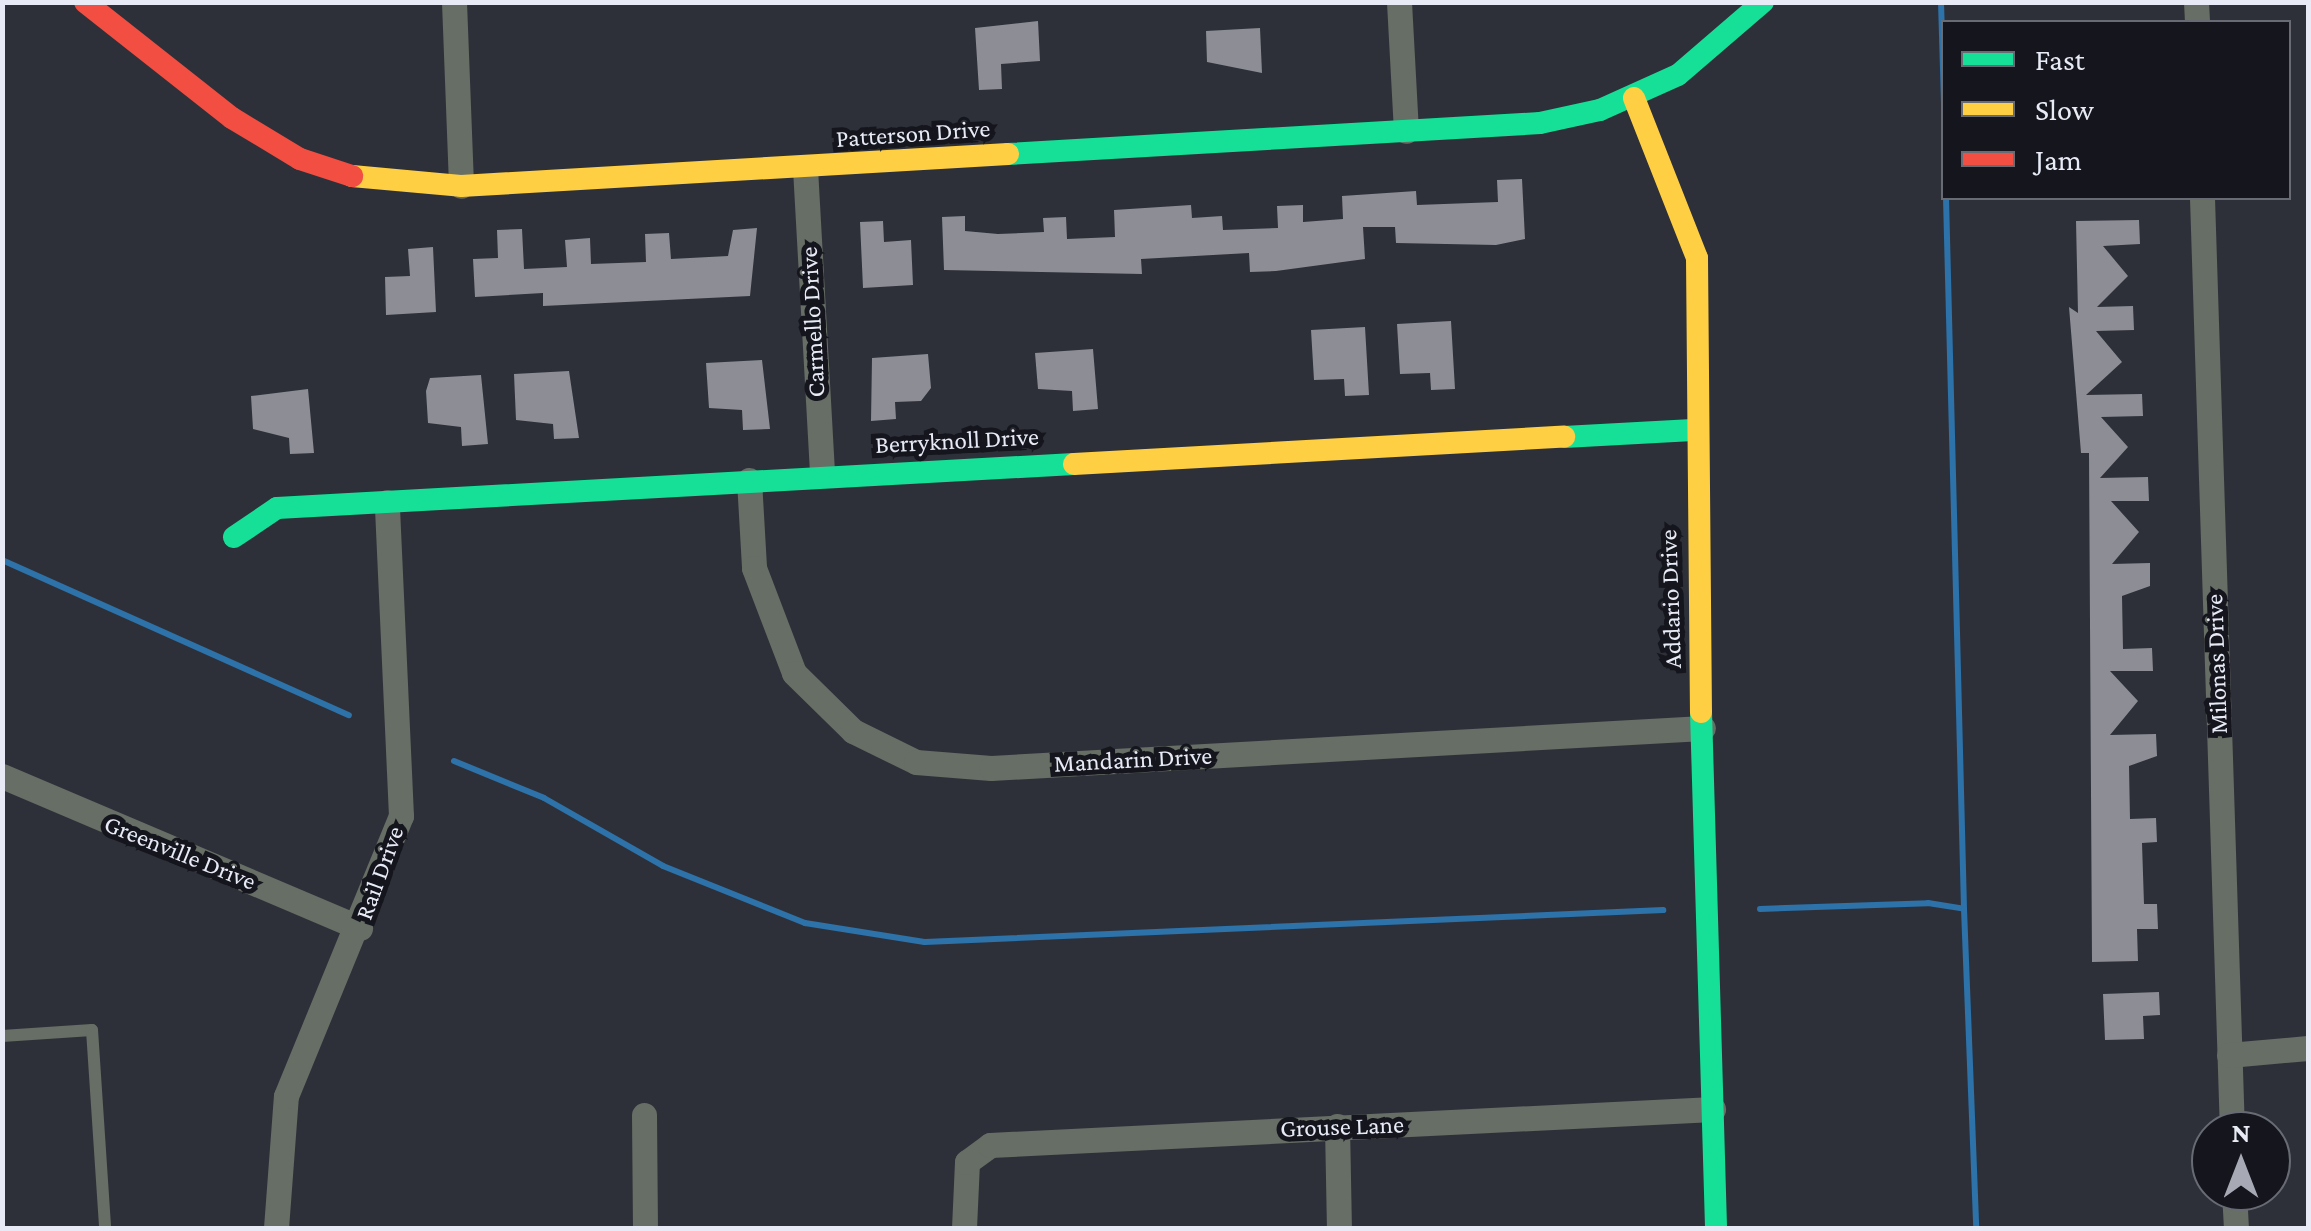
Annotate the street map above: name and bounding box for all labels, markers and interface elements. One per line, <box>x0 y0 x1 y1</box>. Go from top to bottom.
legend <box>1941 20 2291 200</box>
text: Fast <box>2035 43 2085 76</box>
text: Slow <box>2035 93 2094 126</box>
street label: Patterson Drive <box>835 114 991 154</box>
text: Jam <box>2035 143 2082 176</box>
street label: Carmello Drive <box>794 246 832 398</box>
street label: Berryknoll Drive <box>874 422 1040 460</box>
street label: Addario Drive <box>1654 529 1688 669</box>
street label: Milonas Drive <box>2200 593 2234 735</box>
street label: Mandarin Drive <box>1053 741 1213 779</box>
street label: Greenville Drive <box>100 809 260 897</box>
street label: Rail Drive <box>349 822 411 924</box>
street label: Grouse Lane <box>1280 1110 1404 1144</box>
north arrow <box>2191 1111 2291 1211</box>
text: N <box>2231 1117 2251 1148</box>

